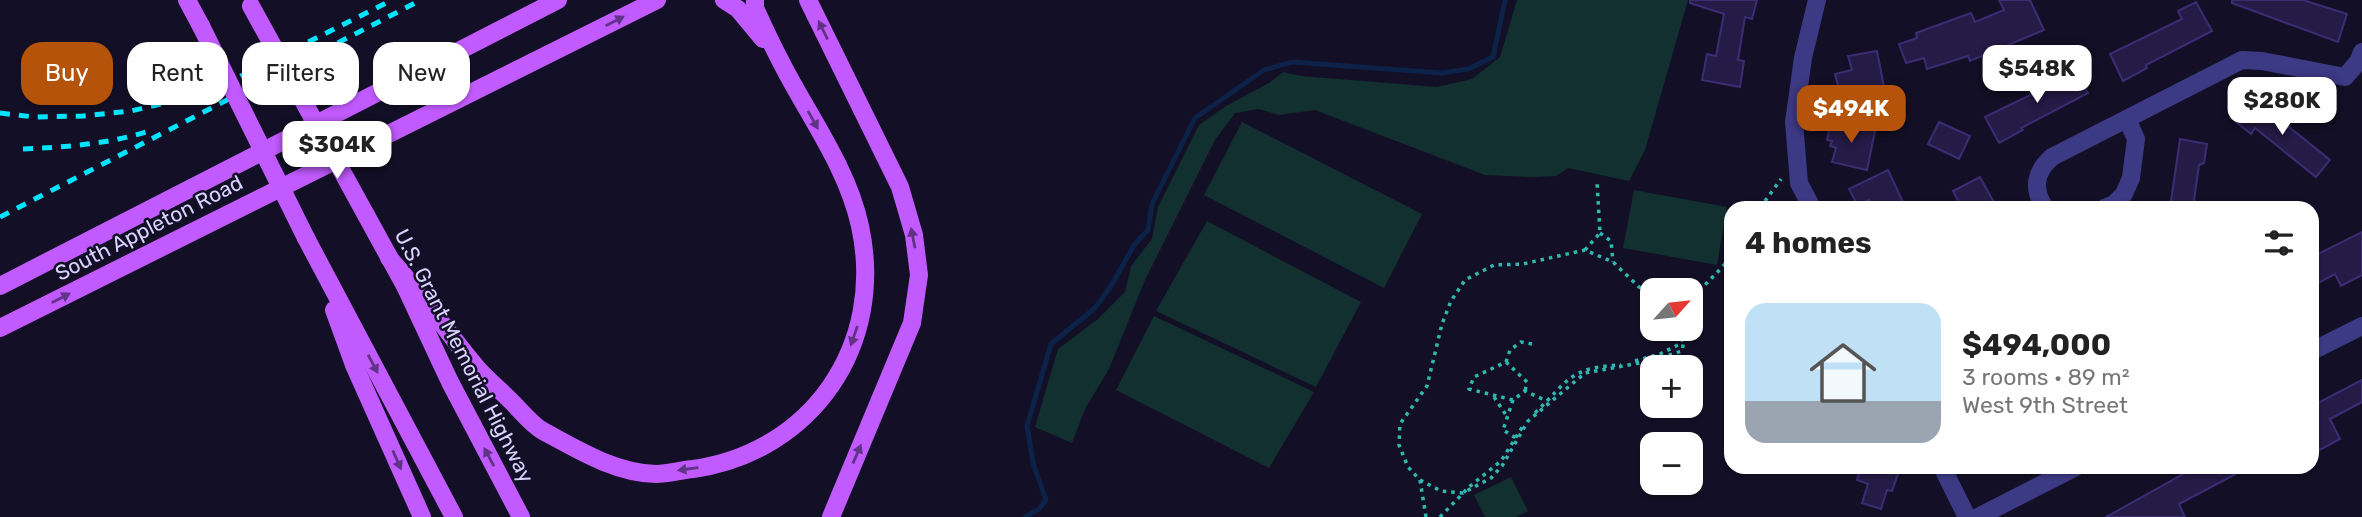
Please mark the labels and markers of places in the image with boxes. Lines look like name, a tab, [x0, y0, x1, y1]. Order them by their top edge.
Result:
pin: $548K	[1988, 46, 2086, 105]
pin: $280K	[2233, 78, 2331, 137]
pin: $494K	[1802, 86, 1900, 145]
pin: $304K	[288, 122, 386, 181]

